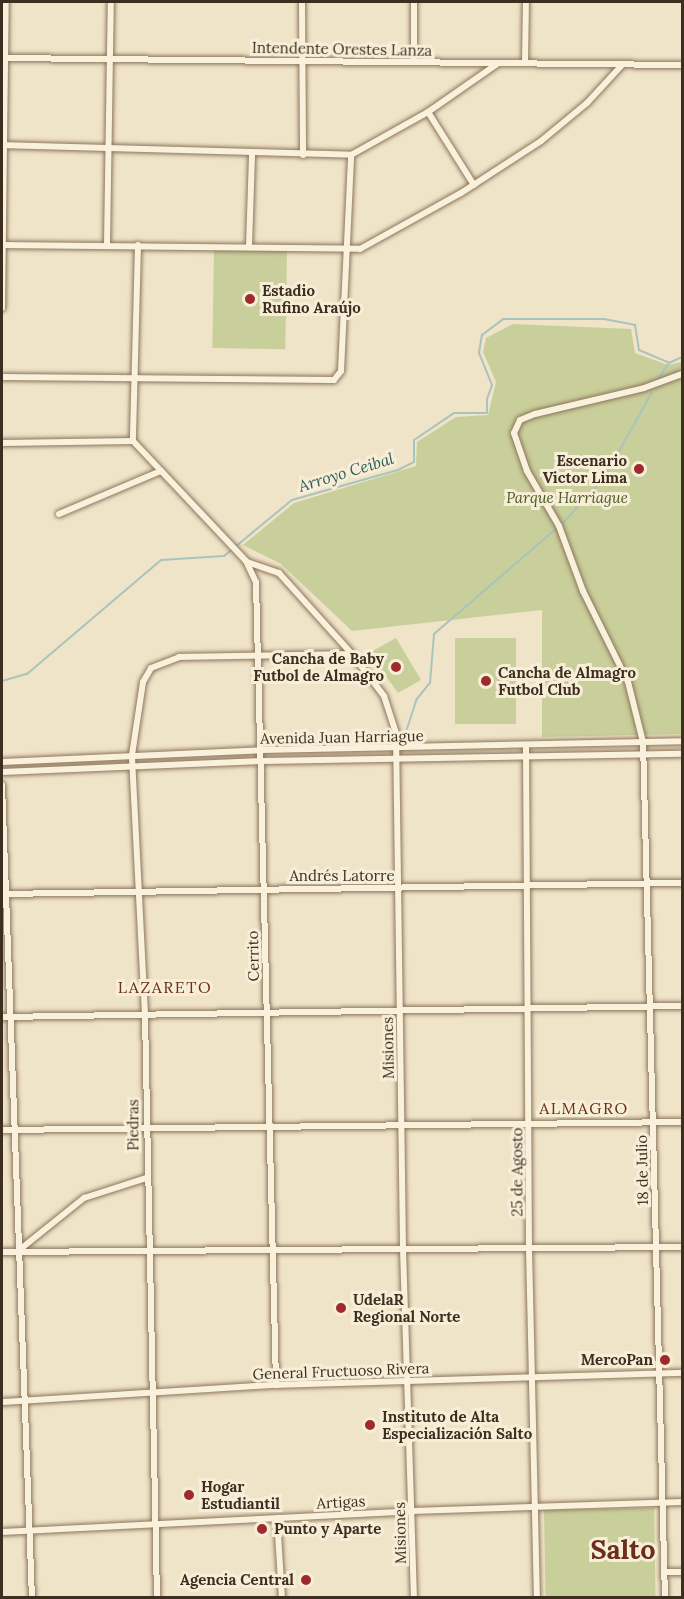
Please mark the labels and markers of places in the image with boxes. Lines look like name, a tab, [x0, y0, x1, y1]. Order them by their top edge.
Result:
place label: Estadio Rufino Araújo	[262, 281, 361, 316]
marker: Estadio Rufino Araújo	[243, 292, 257, 306]
place label: Escenario Victor Lima	[543, 451, 627, 486]
marker: Escenario Victor Lima	[632, 462, 646, 476]
place label: Cancha de Baby Futbol de Almagro	[253, 649, 384, 684]
marker: Cancha de Baby Futbol de Almagro	[389, 660, 403, 674]
place label: Cancha de Almagro Futbol Club	[498, 663, 636, 698]
marker: Cancha de Almagro Futbol Club	[479, 674, 493, 688]
place label: UdelaR Regional Norte	[353, 1290, 460, 1325]
marker: UdelaR Regional Norte	[334, 1301, 348, 1315]
place label: MercoPan	[581, 1351, 653, 1369]
marker: MercoPan	[658, 1353, 672, 1367]
place label: Instituto de Alta Especialización Salto	[382, 1407, 532, 1442]
marker: Instituto de Alta Especialización Salto	[363, 1418, 377, 1432]
place label: Hogar Estudiantil	[201, 1477, 280, 1512]
marker: Hogar Estudiantil	[182, 1488, 196, 1502]
place label: Punto y Aparte	[274, 1520, 381, 1538]
marker: Punto y Aparte	[255, 1522, 269, 1536]
place label: Agencia Central	[180, 1571, 294, 1589]
marker: Agencia Central	[299, 1573, 313, 1587]

